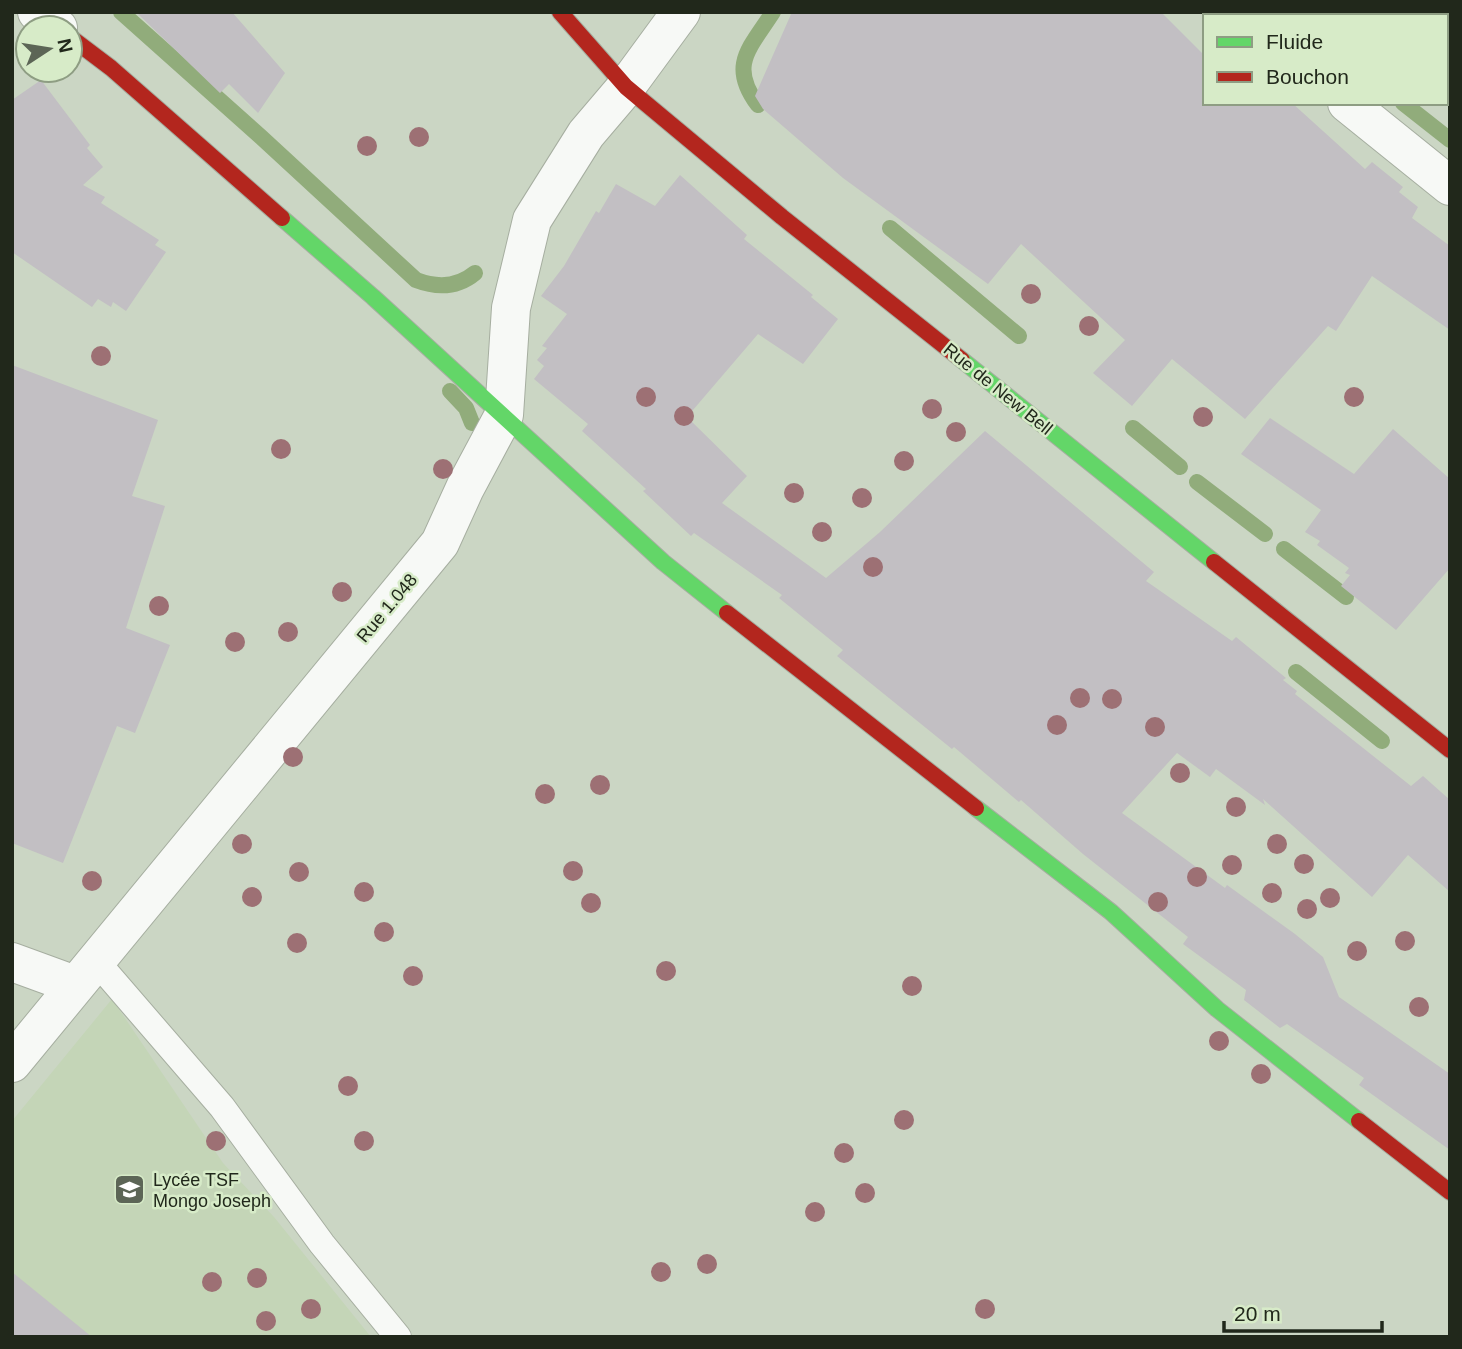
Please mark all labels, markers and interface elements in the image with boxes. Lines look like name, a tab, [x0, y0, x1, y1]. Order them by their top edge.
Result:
north arrow	[14, 14, 84, 84]
legend	[1203, 14, 1448, 105]
text: Fluide	[1266, 30, 1323, 53]
text: N	[53, 37, 77, 54]
text: Bouchon	[1266, 65, 1349, 88]
street label: Rue de New Bell	[940, 339, 1056, 439]
street label: Rue 1.048	[353, 570, 421, 646]
place label: Lycée TSF Mongo Joseph	[153, 1170, 271, 1211]
school or university icon: Lycée TSF Mongo Joseph	[113, 1173, 147, 1207]
scale bar	[1224, 1290, 1382, 1334]
text: 20 m	[1234, 1302, 1281, 1325]

